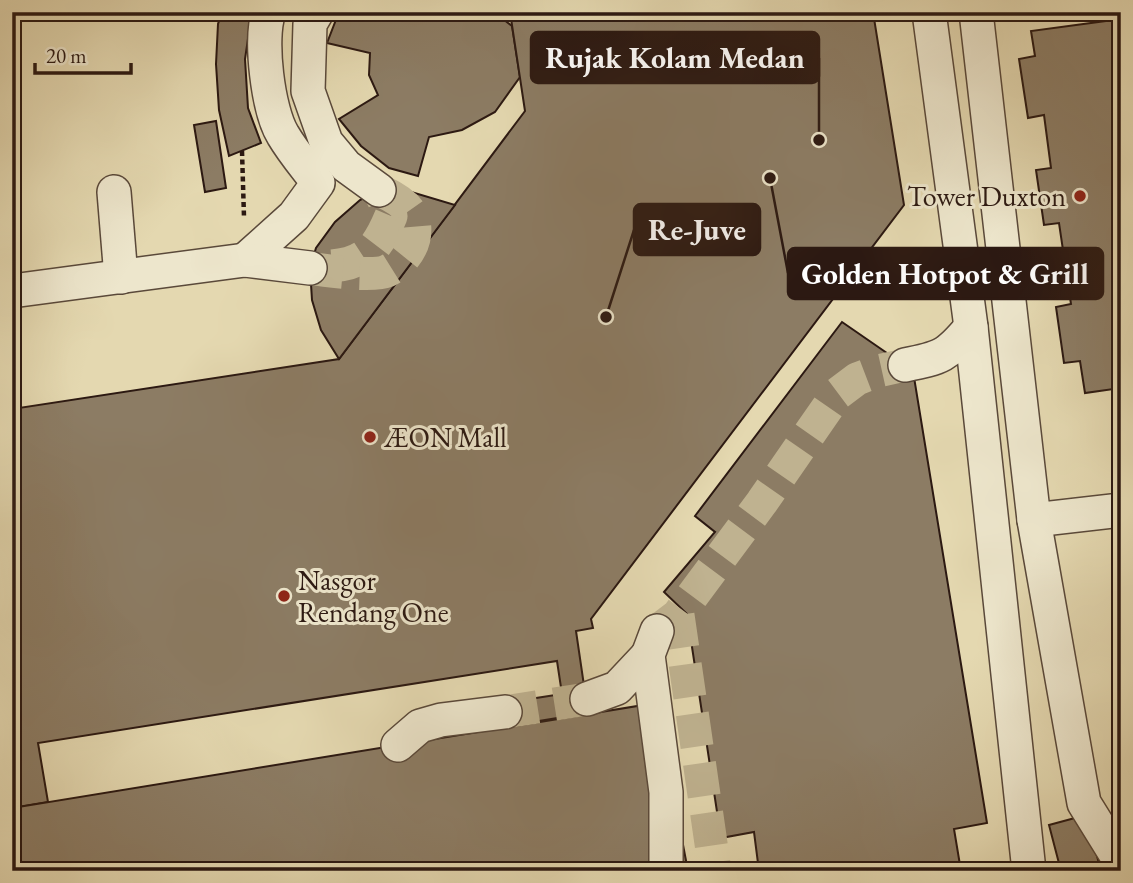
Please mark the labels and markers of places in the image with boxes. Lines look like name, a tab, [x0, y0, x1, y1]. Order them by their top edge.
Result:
callout: Rujak Kolam Medan	[531, 32, 819, 83]
place label: Tower Duxton	[907, 178, 1066, 214]
marker: Tower Duxton	[1072, 188, 1088, 204]
callout: Re-Juve	[634, 204, 760, 255]
callout: Golden Hotpot & Grill	[788, 248, 1103, 299]
place label: ÆON Mall	[383, 419, 507, 455]
marker: ÆON Mall	[362, 429, 378, 445]
place label: Nasgor Rendang One	[298, 562, 449, 630]
marker: Nasgor Rendang One	[276, 588, 292, 604]

